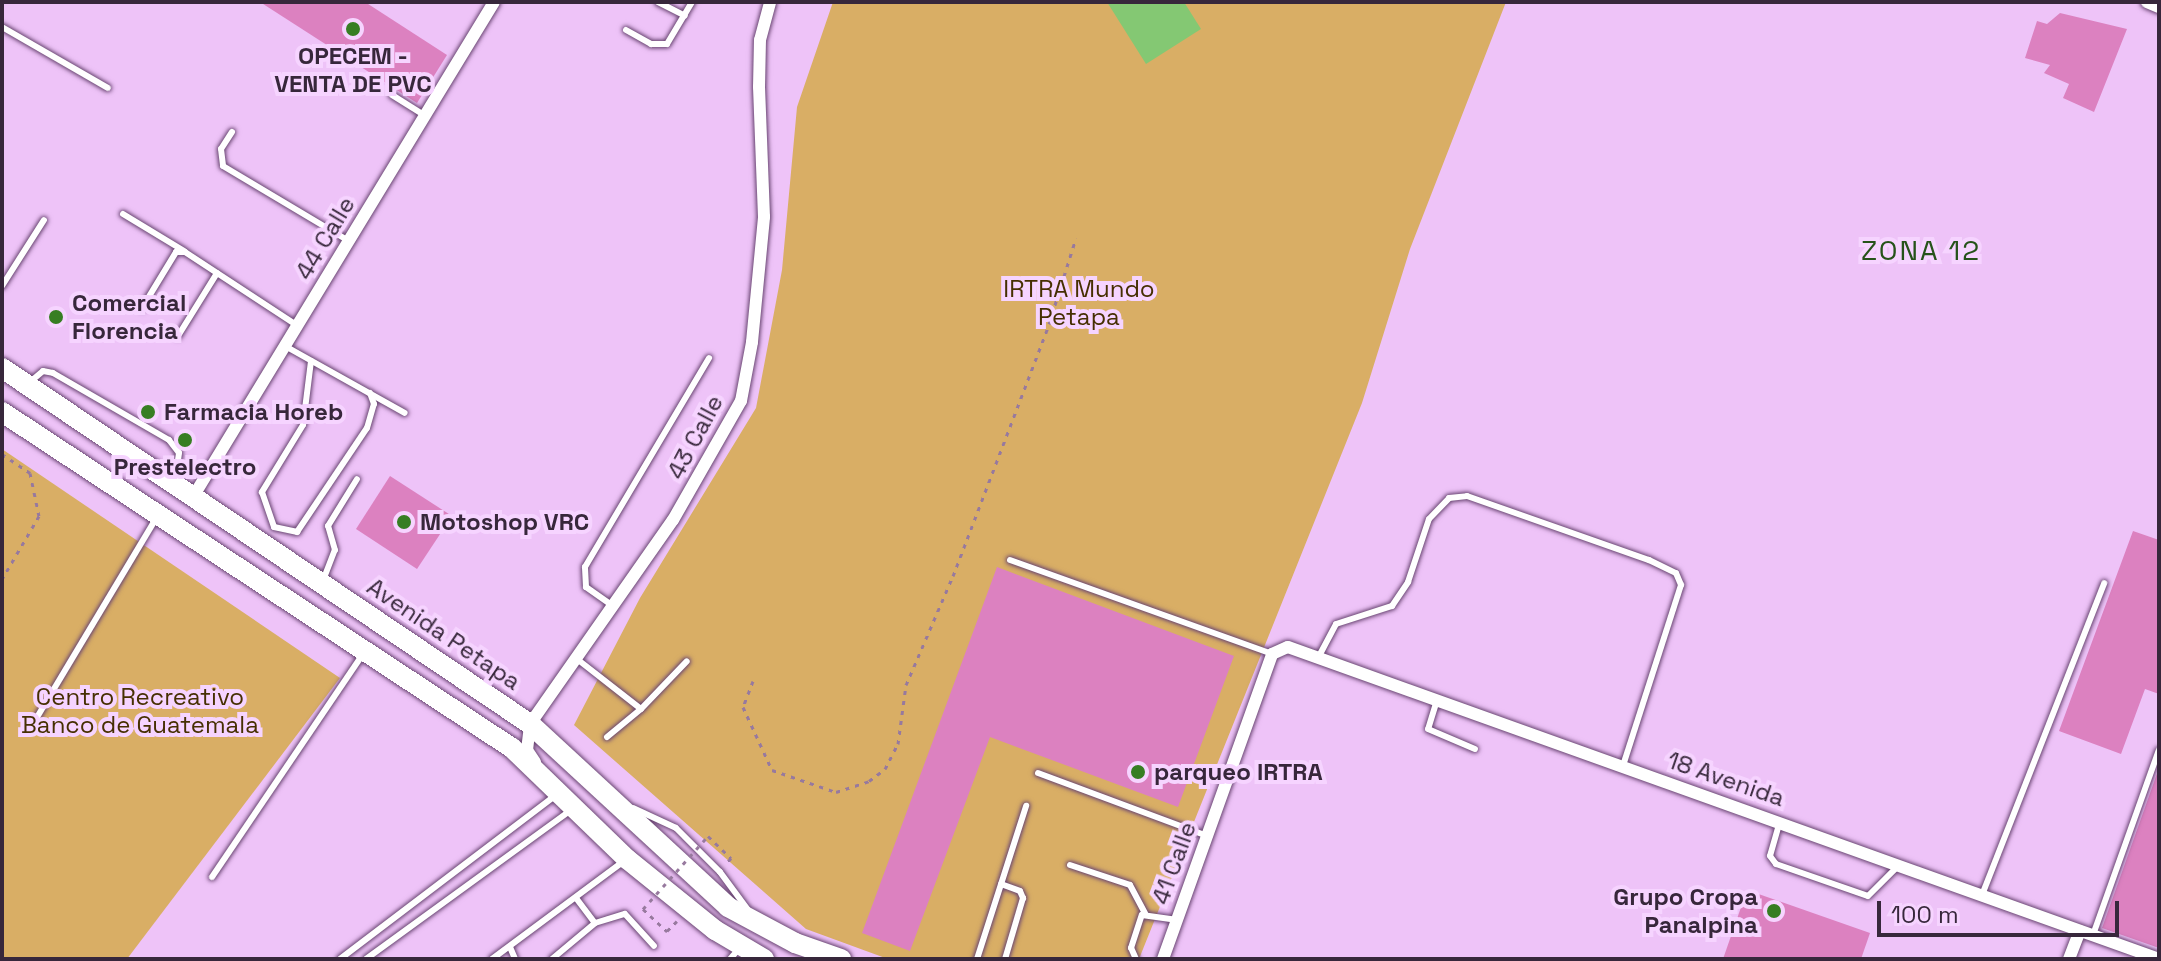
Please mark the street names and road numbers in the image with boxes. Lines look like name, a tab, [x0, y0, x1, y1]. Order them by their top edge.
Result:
street label: 44 Calle	[289, 191, 361, 285]
street label: 43 Calle	[661, 390, 729, 484]
street label: Avenida Petapa	[362, 572, 526, 696]
street label: 18 Avenida	[1663, 745, 1789, 813]
street label: 41 Calle	[1146, 818, 1202, 908]

